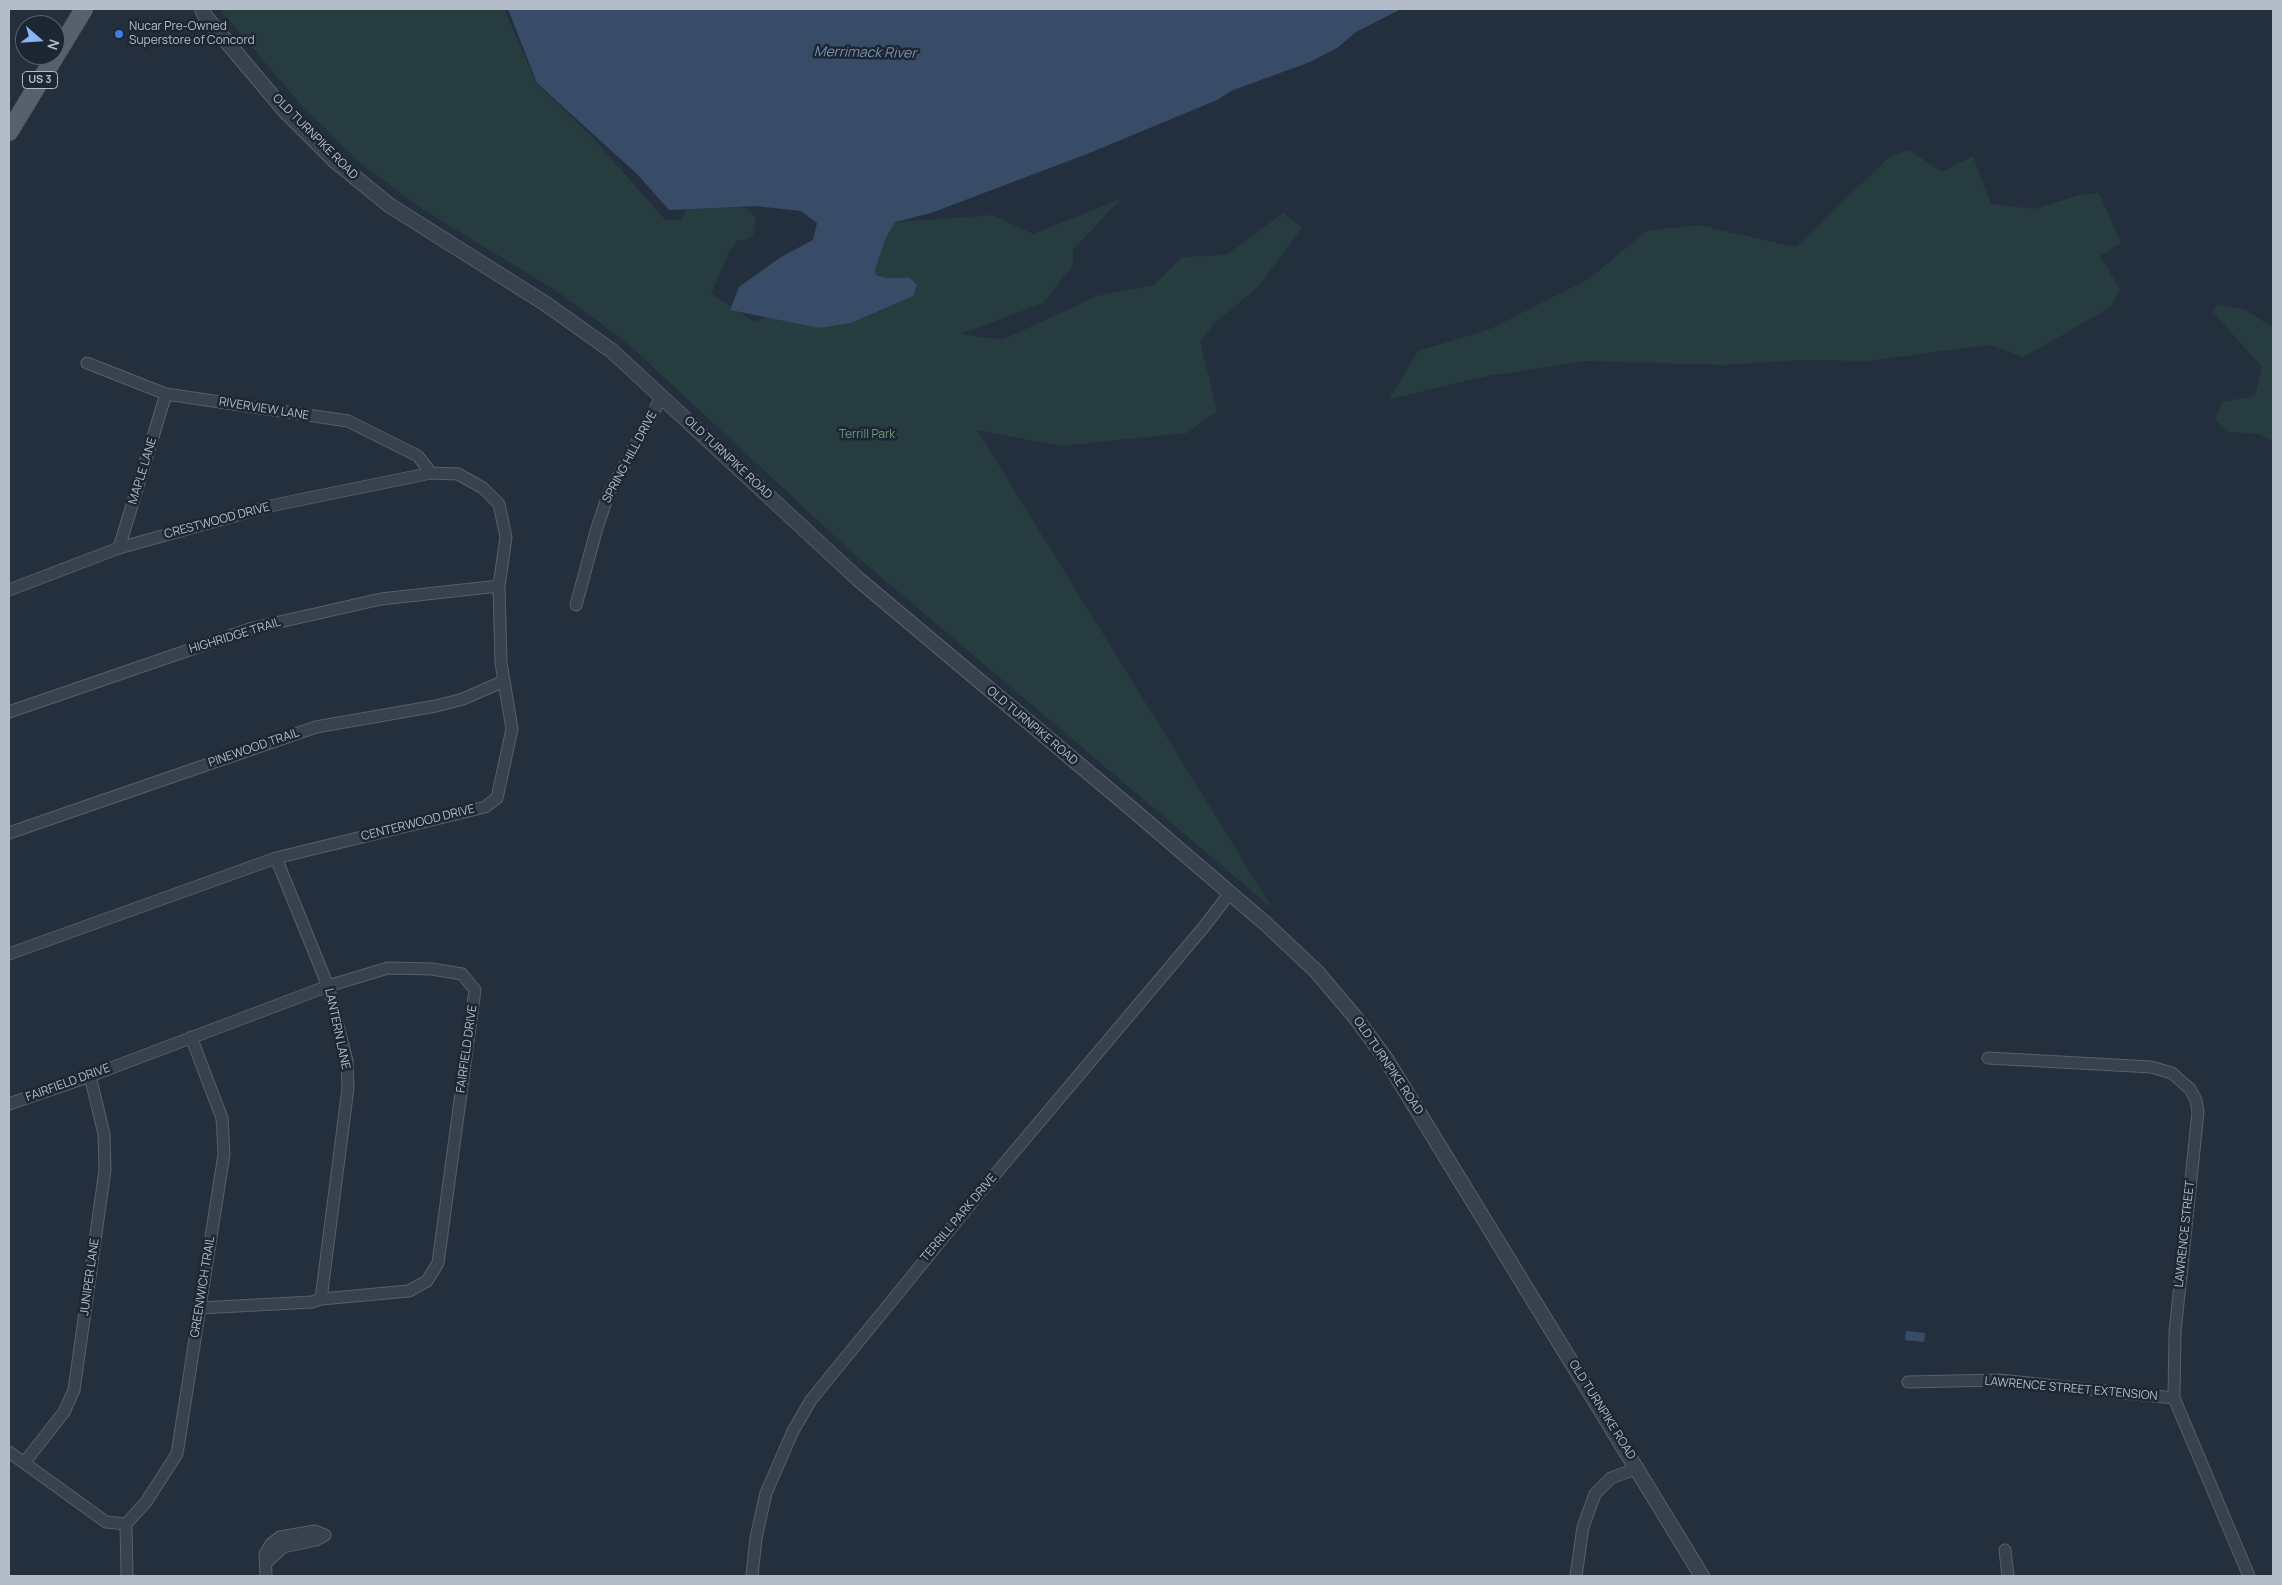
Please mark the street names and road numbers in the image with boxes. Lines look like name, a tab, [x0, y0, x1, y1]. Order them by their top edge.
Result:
road number: US 3	[22, 72, 58, 88]
street label: OLD TURNPIKE ROAD	[269, 91, 361, 183]
street label: RIVERVIEW LANE	[218, 395, 310, 423]
street label: SPRING HILL DRIVE	[600, 408, 660, 506]
street label: OLD TURNPIKE ROAD	[681, 414, 775, 502]
street label: MAPLE LANE	[126, 436, 160, 506]
street label: CRESTWOOD DRIVE	[163, 500, 271, 542]
street label: HIGHRIDGE TRAIL	[187, 615, 283, 657]
street label: OLD TURNPIKE ROAD	[983, 684, 1081, 768]
street label: PINEWOOD TRAIL	[207, 726, 301, 770]
street label: CENTERWOOD DRIVE	[360, 802, 476, 844]
street label: LANTERN LANE	[321, 987, 353, 1071]
street label: FAIRFIELD DRIVE	[454, 1004, 480, 1094]
street label: OLD TURNPIKE ROAD	[1350, 1014, 1426, 1118]
street label: FAIRFIELD DRIVE	[24, 1061, 112, 1105]
street label: TERRILL PARK DRIVE	[918, 1171, 1000, 1265]
street label: LAWRENCE STREET	[2172, 1180, 2198, 1288]
street label: GREENWICH TRAIL	[188, 1235, 218, 1339]
street label: JUNIPER LANE	[77, 1237, 103, 1317]
street label: OLD TURNPIKE ROAD	[1566, 1358, 1638, 1462]
street label: LAWRENCE STREET EXTENSION	[1984, 1374, 2158, 1404]

